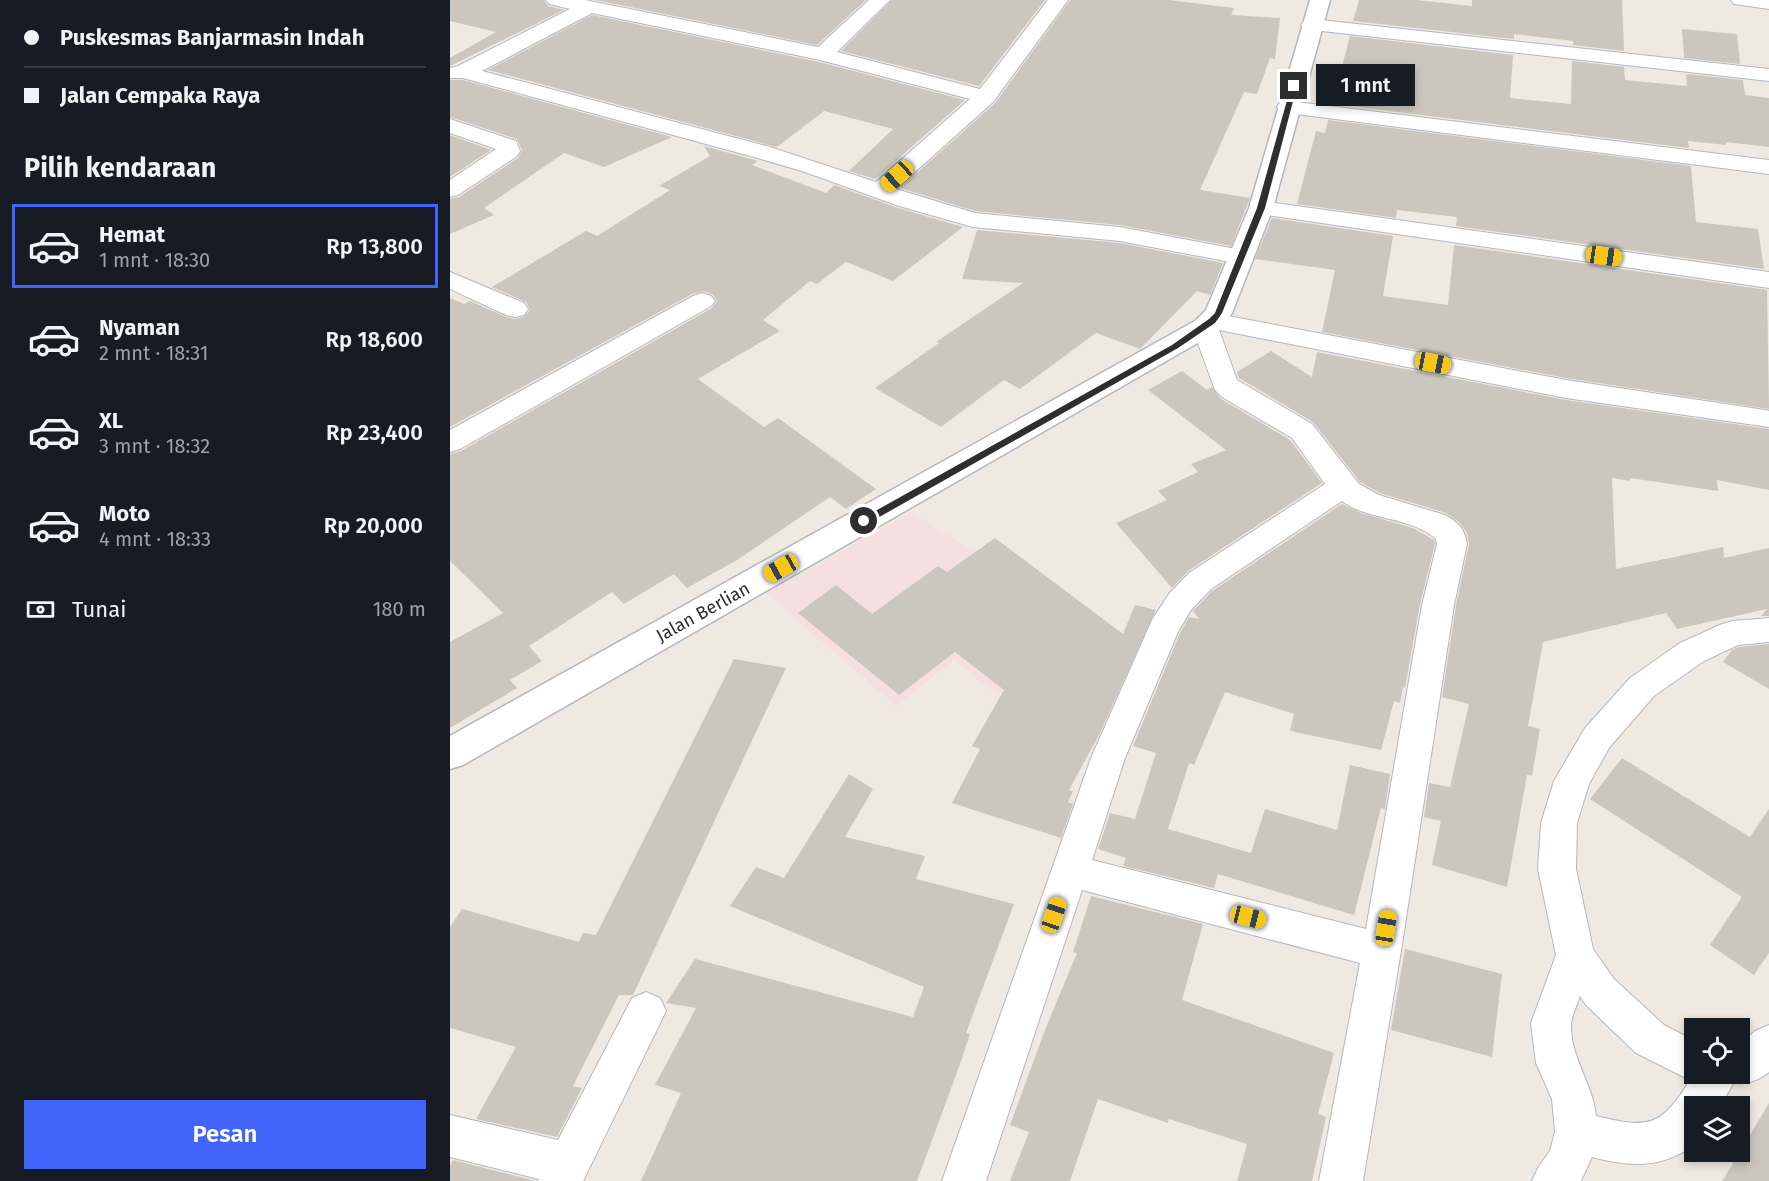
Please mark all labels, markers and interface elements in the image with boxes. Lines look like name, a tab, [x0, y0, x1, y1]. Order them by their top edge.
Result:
text: Puskesmas Banjarmasin Indah	[60, 24, 364, 51]
callout: 1 mnt	[1315, 65, 1414, 107]
route end	[1280, 72, 1307, 99]
text: 1 mnt	[1340, 73, 1391, 97]
text: Jalan Cempaka Raya	[60, 82, 260, 109]
text: Pilih kendaraan	[24, 152, 216, 184]
car	[878, 157, 916, 195]
icon: car	[27, 219, 81, 273]
text: Hemat	[99, 221, 165, 248]
text: Rp 13,800	[326, 233, 423, 260]
car	[1585, 245, 1623, 267]
text: 1 mnt · 18:30	[99, 248, 210, 272]
icon: car	[27, 312, 81, 366]
text: Nyaman	[99, 314, 180, 341]
text: Rp 18,600	[326, 326, 423, 353]
text: 2 mnt · 18:31	[99, 341, 208, 365]
car	[1414, 351, 1452, 375]
icon: car	[27, 405, 81, 459]
text: XL	[99, 407, 123, 434]
text: Rp 23,400	[326, 419, 423, 446]
text: 3 mnt · 18:32	[99, 434, 210, 458]
icon: car	[27, 498, 81, 552]
text: Moto	[99, 500, 150, 527]
route start	[850, 507, 877, 534]
text: Rp 20,000	[324, 512, 423, 539]
text: 4 mnt · 18:33	[99, 527, 211, 551]
car	[761, 551, 801, 585]
street label: Jalan Berlian	[652, 577, 754, 647]
icon: cash	[24, 593, 57, 626]
text: Tunai	[72, 596, 126, 623]
text: 180 m	[373, 597, 426, 621]
car	[1040, 895, 1068, 935]
car	[1228, 904, 1268, 930]
car	[1374, 909, 1398, 947]
map controls	[1684, 1018, 1750, 1162]
button: locate	[1684, 1018, 1750, 1084]
button: layers	[1684, 1096, 1750, 1162]
button: Pesan	[24, 1100, 426, 1169]

